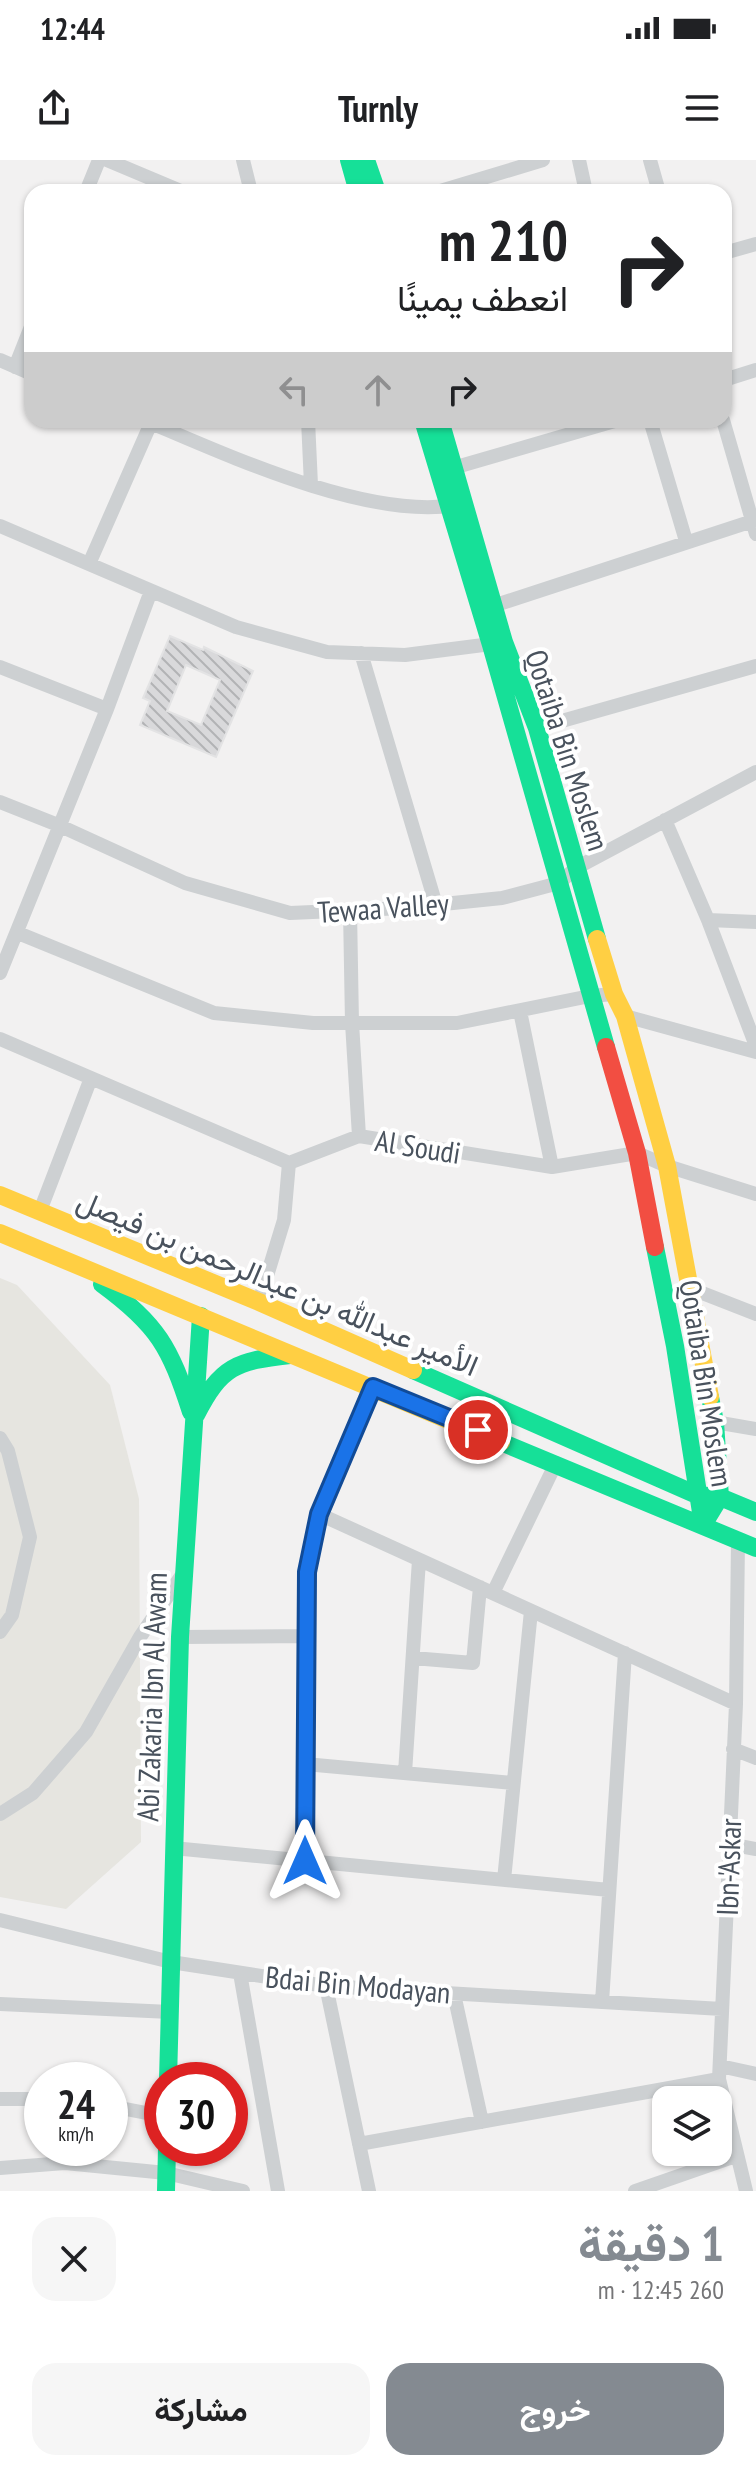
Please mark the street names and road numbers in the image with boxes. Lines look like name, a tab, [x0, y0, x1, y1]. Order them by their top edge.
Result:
street label: Qotaiba Bin Moslem	[517, 645, 619, 855]
street label: Tewaa Valley	[316, 883, 451, 931]
street label: Al Soudi	[373, 1120, 463, 1172]
street label: الأمير عبدالله بن عبدالرحمن بن فيصل	[71, 1180, 485, 1384]
street label: Qotaiba Bin Moslem	[671, 1277, 743, 1489]
street label: Abi Zakaria Ibn Al Awam	[127, 1572, 175, 1822]
street label: Ibn-'Askar	[707, 1817, 749, 1916]
street label: Bdai Bin Modayan	[264, 1956, 452, 2012]

